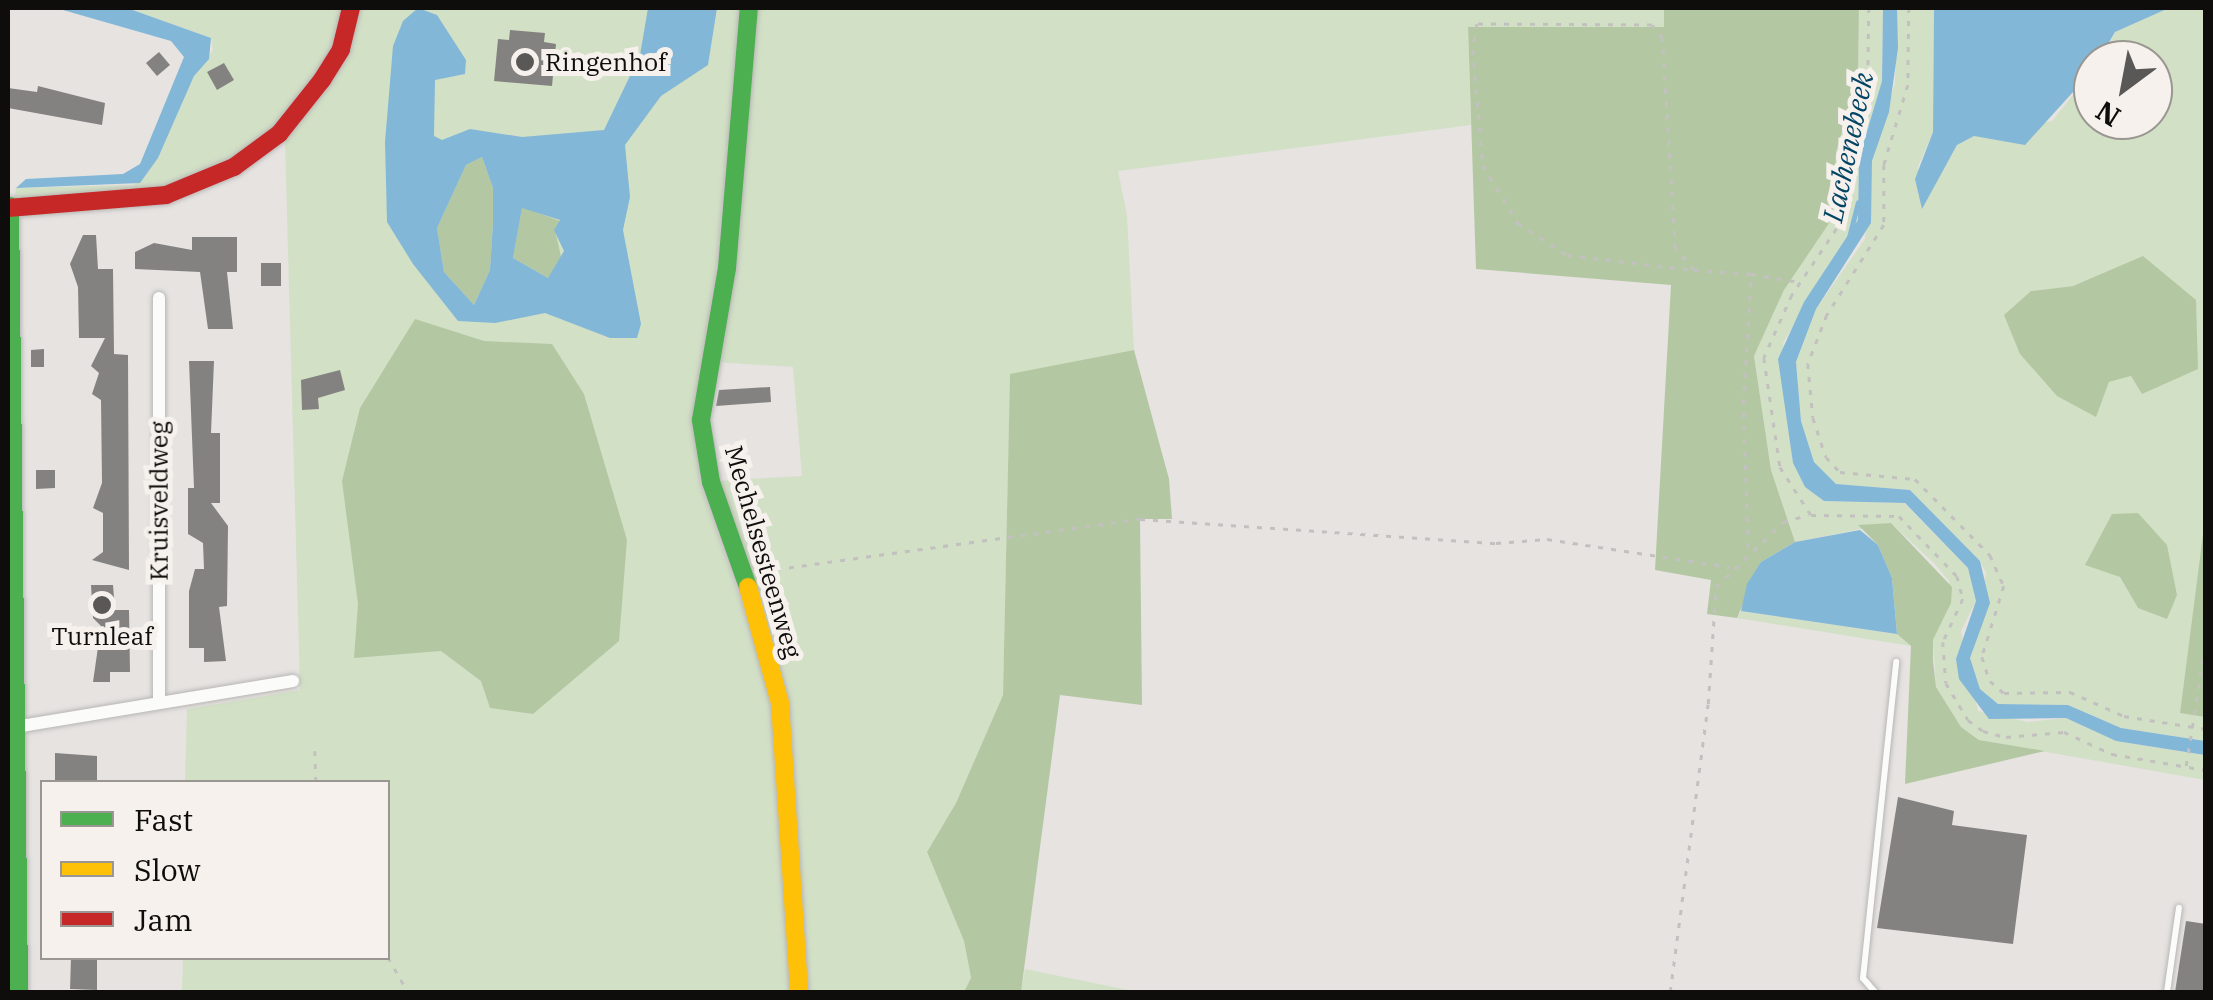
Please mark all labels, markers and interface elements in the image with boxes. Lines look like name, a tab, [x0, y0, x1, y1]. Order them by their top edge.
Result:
north arrow	[2073, 40, 2173, 140]
place label: Ringenhof	[545, 47, 667, 77]
marker: Ringenhof	[514, 51, 536, 73]
water label: Lachenebeek	[1816, 69, 1880, 225]
text: N	[2089, 93, 2127, 136]
street label: Kruisveldweg	[144, 421, 174, 581]
street label: Mechelsesteenweg	[718, 442, 808, 662]
marker: Turnleaf	[91, 594, 113, 616]
place label: Turnleaf	[51, 621, 153, 651]
legend	[40, 780, 390, 960]
text: Fast	[134, 800, 193, 839]
text: Slow	[134, 850, 201, 889]
text: Jam	[134, 900, 193, 939]

